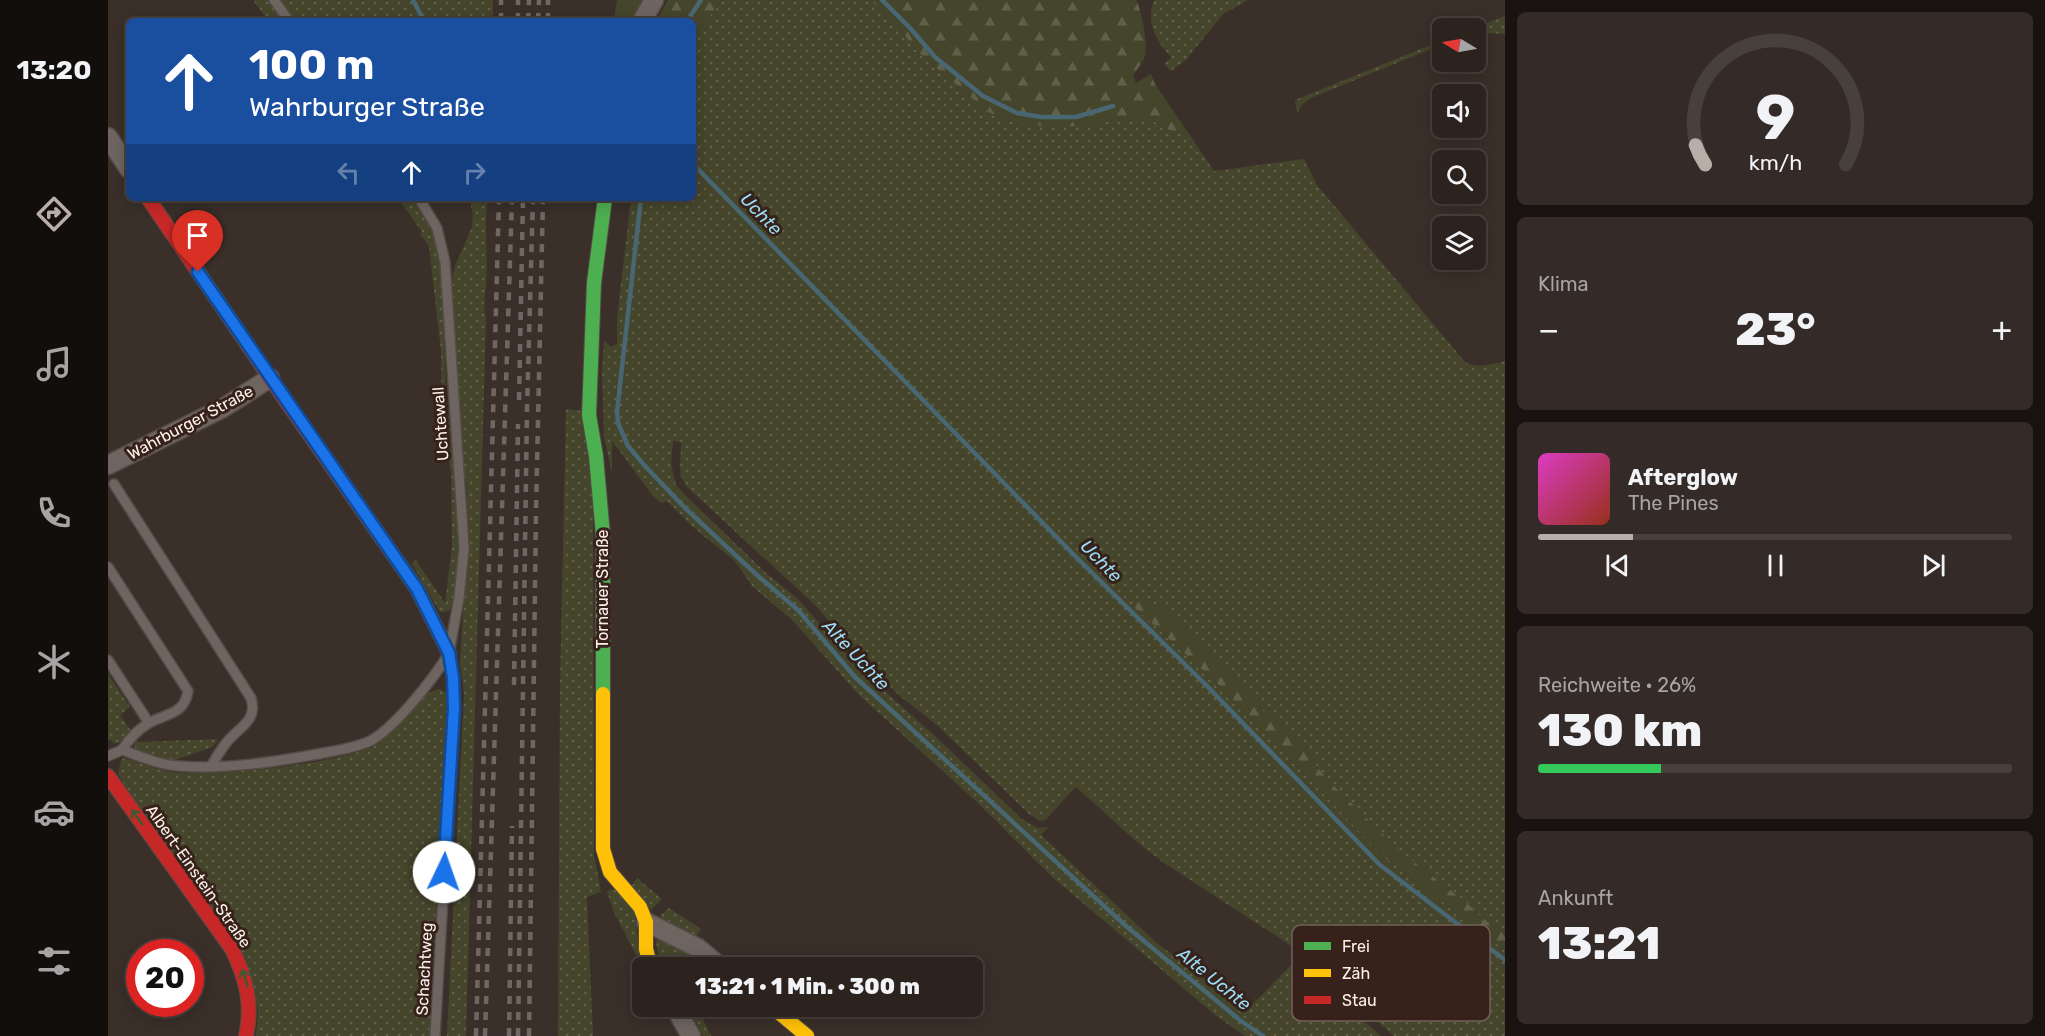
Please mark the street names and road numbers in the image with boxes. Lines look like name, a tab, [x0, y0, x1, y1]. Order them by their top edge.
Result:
street label: Wahrburger Straße	[124, 381, 256, 464]
street label: Uchtewall	[428, 386, 453, 461]
street label: Tornauer Straße	[593, 529, 612, 649]
street label: Albert-Einstein-Straße	[142, 801, 255, 951]
street label: Schachtweg	[413, 922, 436, 1016]

